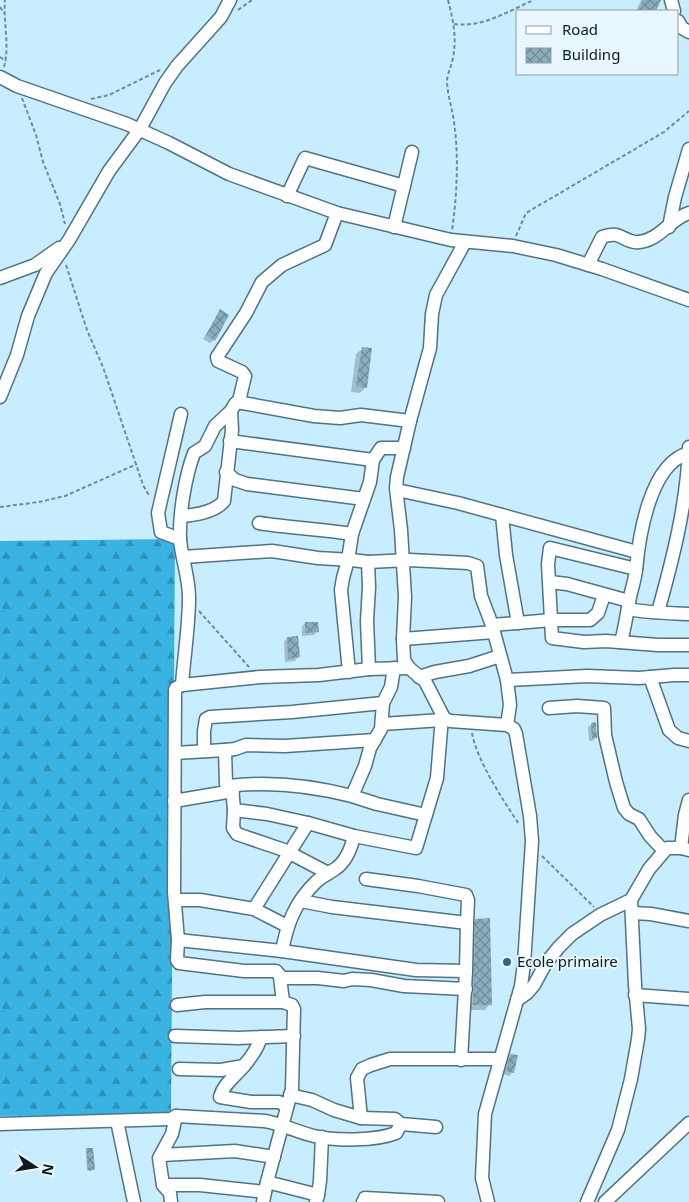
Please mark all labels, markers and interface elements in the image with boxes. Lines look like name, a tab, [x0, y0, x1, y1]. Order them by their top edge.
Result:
legend	[516, 10, 679, 75]
text: Road	[562, 19, 598, 39]
text: Building	[562, 44, 620, 64]
place label: Ecole primaire	[517, 951, 618, 971]
marker: Ecole primaire	[501, 956, 513, 968]
north arrow	[10, 1142, 60, 1192]
text: N	[38, 1162, 59, 1177]

